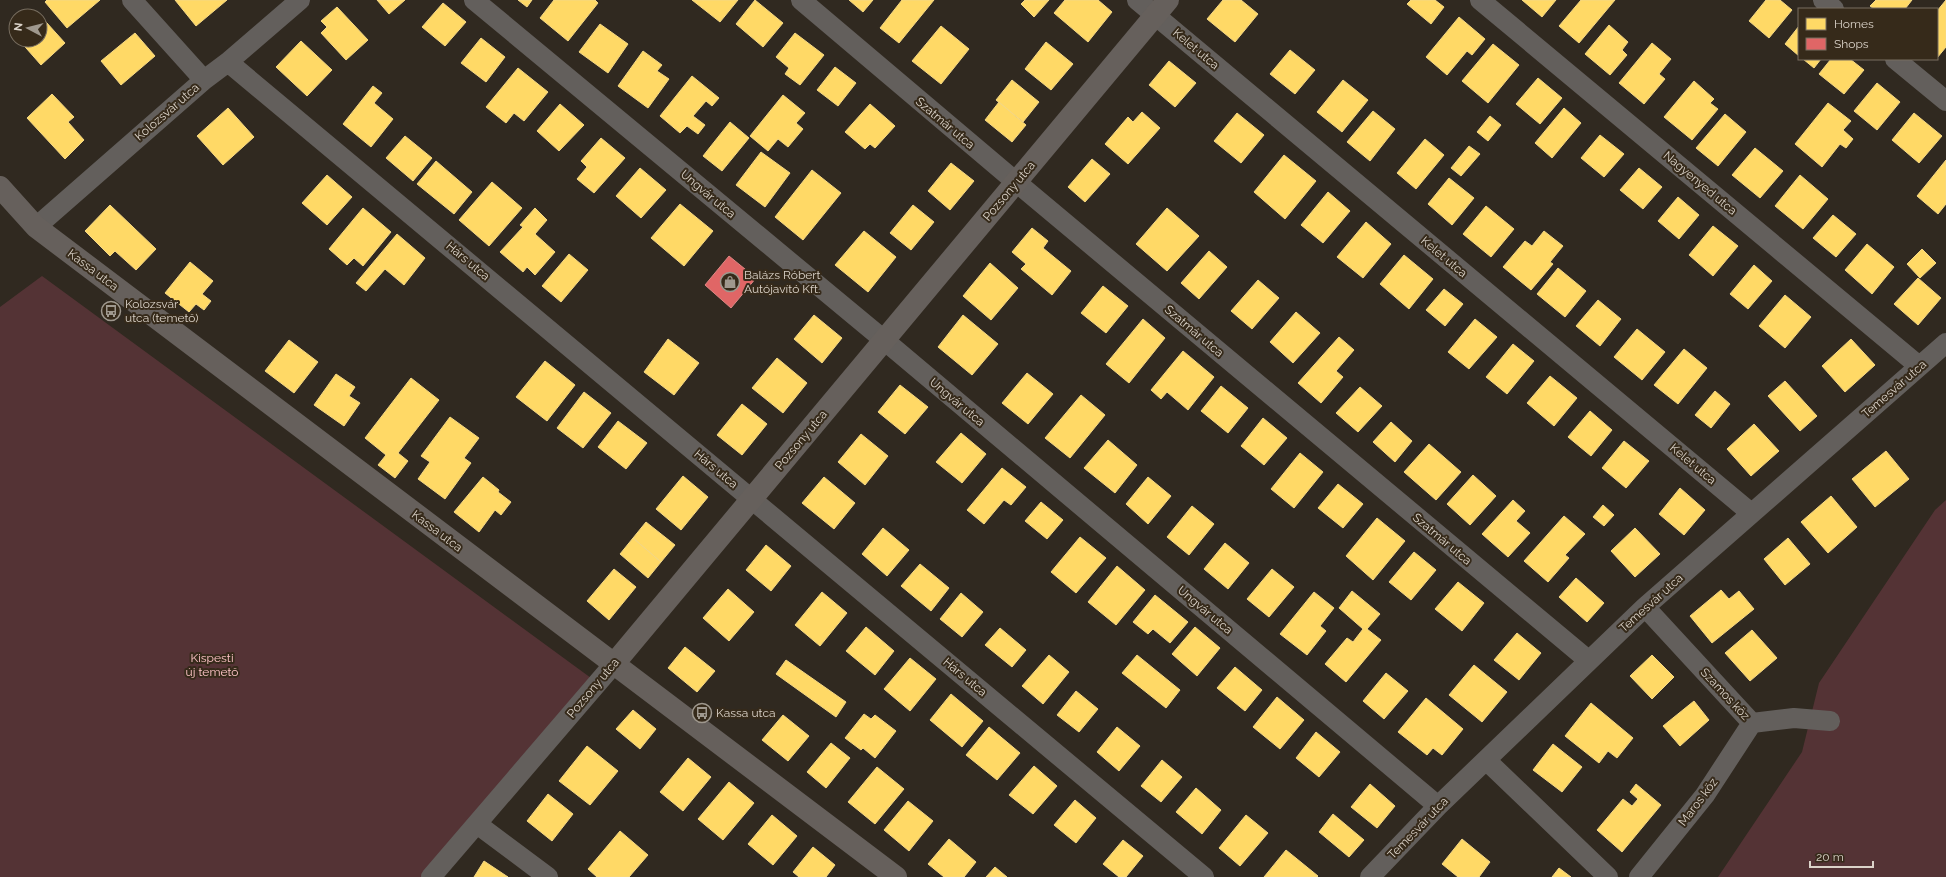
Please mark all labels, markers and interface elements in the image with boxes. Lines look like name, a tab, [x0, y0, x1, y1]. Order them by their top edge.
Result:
north arrow	[8, 8, 48, 48]
legend	[1798, 8, 1938, 60]
text: Homes	[1834, 17, 1874, 31]
text: N	[12, 22, 26, 32]
street label: Kelet utca	[1170, 26, 1222, 72]
text: Shops	[1834, 37, 1869, 51]
street label: Kolozsvár utca	[132, 80, 202, 144]
street label: Szatmár utca	[913, 94, 977, 152]
street label: Nagyenyed utca	[1661, 148, 1739, 218]
street label: Pozsony utca	[980, 158, 1038, 224]
street label: Ungvár utca	[678, 167, 738, 221]
street label: Kelet utca	[1418, 234, 1470, 280]
street label: Hárs utca	[443, 239, 493, 283]
street label: Kassa utca	[65, 246, 121, 294]
place label: Balázs Róbert Autójavító Kft.	[744, 268, 821, 296]
shop icon: Balázs Róbert Autójavító Kft.	[719, 271, 741, 293]
place label: Kolozsvár utca (temető)	[125, 297, 198, 325]
bus stop icon: Kolozsvár utca (temető)	[100, 300, 122, 322]
street label: Szatmár utca	[1162, 302, 1226, 360]
street label: Temesvár utca	[1859, 357, 1929, 421]
street label: Ungvár utca	[927, 375, 987, 429]
street label: Pozsony utca	[772, 407, 830, 473]
street label: Kelet utca	[1667, 441, 1719, 487]
street label: Hárs utca	[691, 447, 741, 491]
street label: Kassa utca	[409, 507, 465, 555]
street label: Szatmár utca	[1410, 510, 1474, 568]
street label: Temesvár utca	[1616, 571, 1686, 635]
street label: Ungvár utca	[1175, 583, 1235, 637]
park label: Kispesti új temető	[186, 651, 238, 679]
street label: Pozsony utca	[564, 655, 622, 721]
street label: Hárs utca	[940, 655, 990, 699]
street label: Szamos köz	[1697, 665, 1753, 723]
bus stop icon: Kassa utca	[691, 702, 713, 724]
place label: Kassa utca	[716, 706, 776, 720]
street label: Maros köz	[1676, 775, 1720, 829]
street label: Temesvár utca	[1385, 794, 1451, 862]
scale bar	[1810, 843, 1873, 869]
text: 20 m	[1816, 850, 1844, 864]

